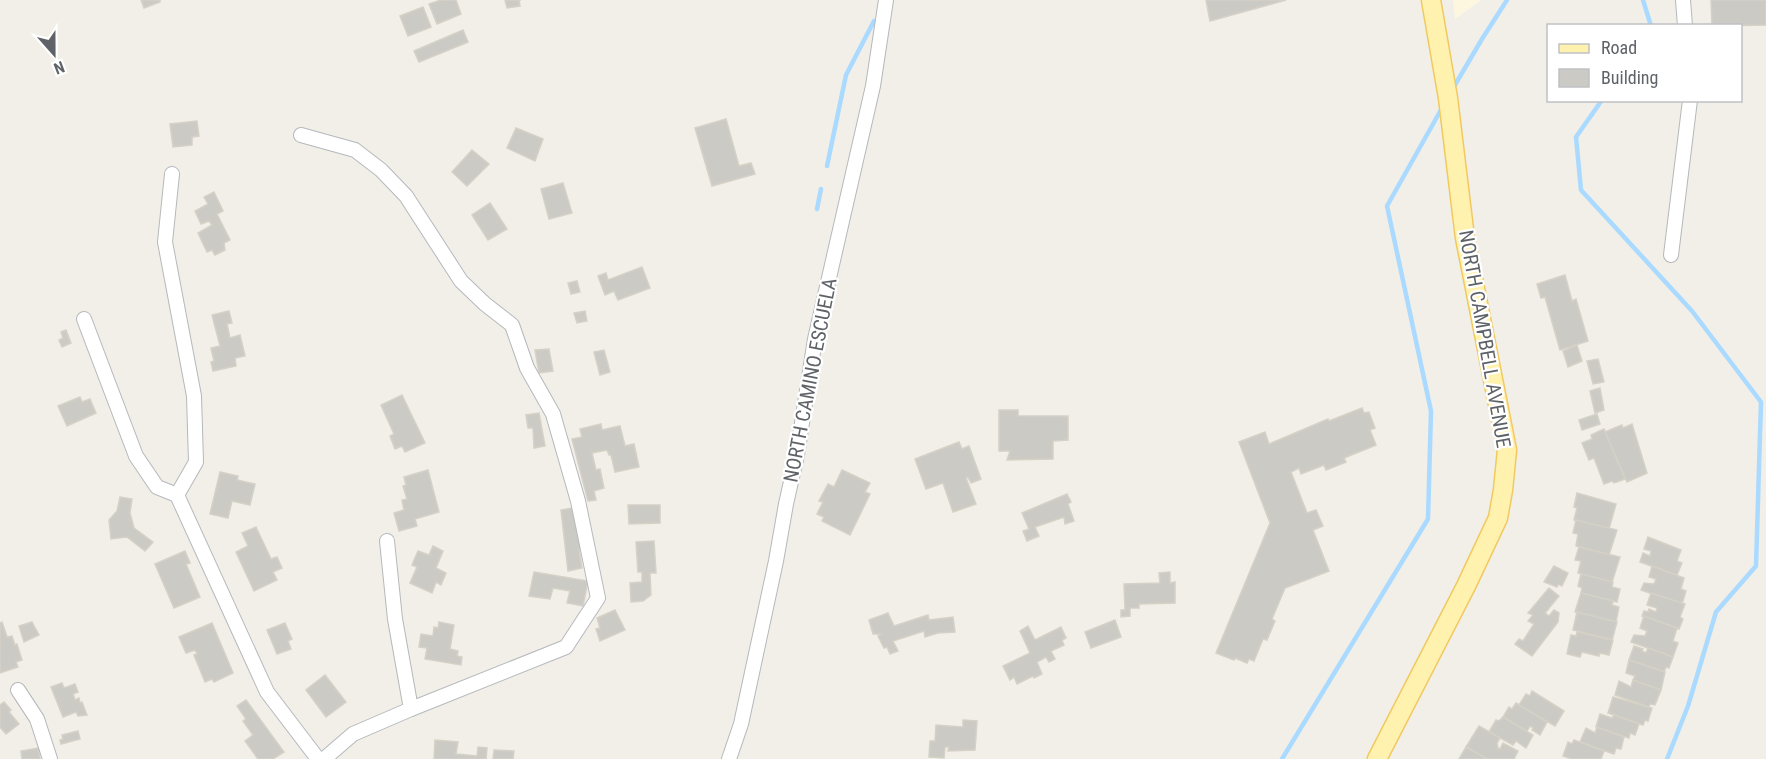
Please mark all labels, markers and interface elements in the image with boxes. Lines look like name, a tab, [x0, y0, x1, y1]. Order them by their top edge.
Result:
north arrow	[24, 24, 84, 84]
legend	[1547, 24, 1742, 102]
text: Road	[1601, 37, 1637, 58]
text: N	[51, 57, 67, 78]
text: Building	[1601, 67, 1658, 88]
street label: NORTH CAMPBELL AVENUE	[1454, 228, 1516, 450]
street label: NORTH CAMINO ESCUELA	[778, 275, 842, 484]

